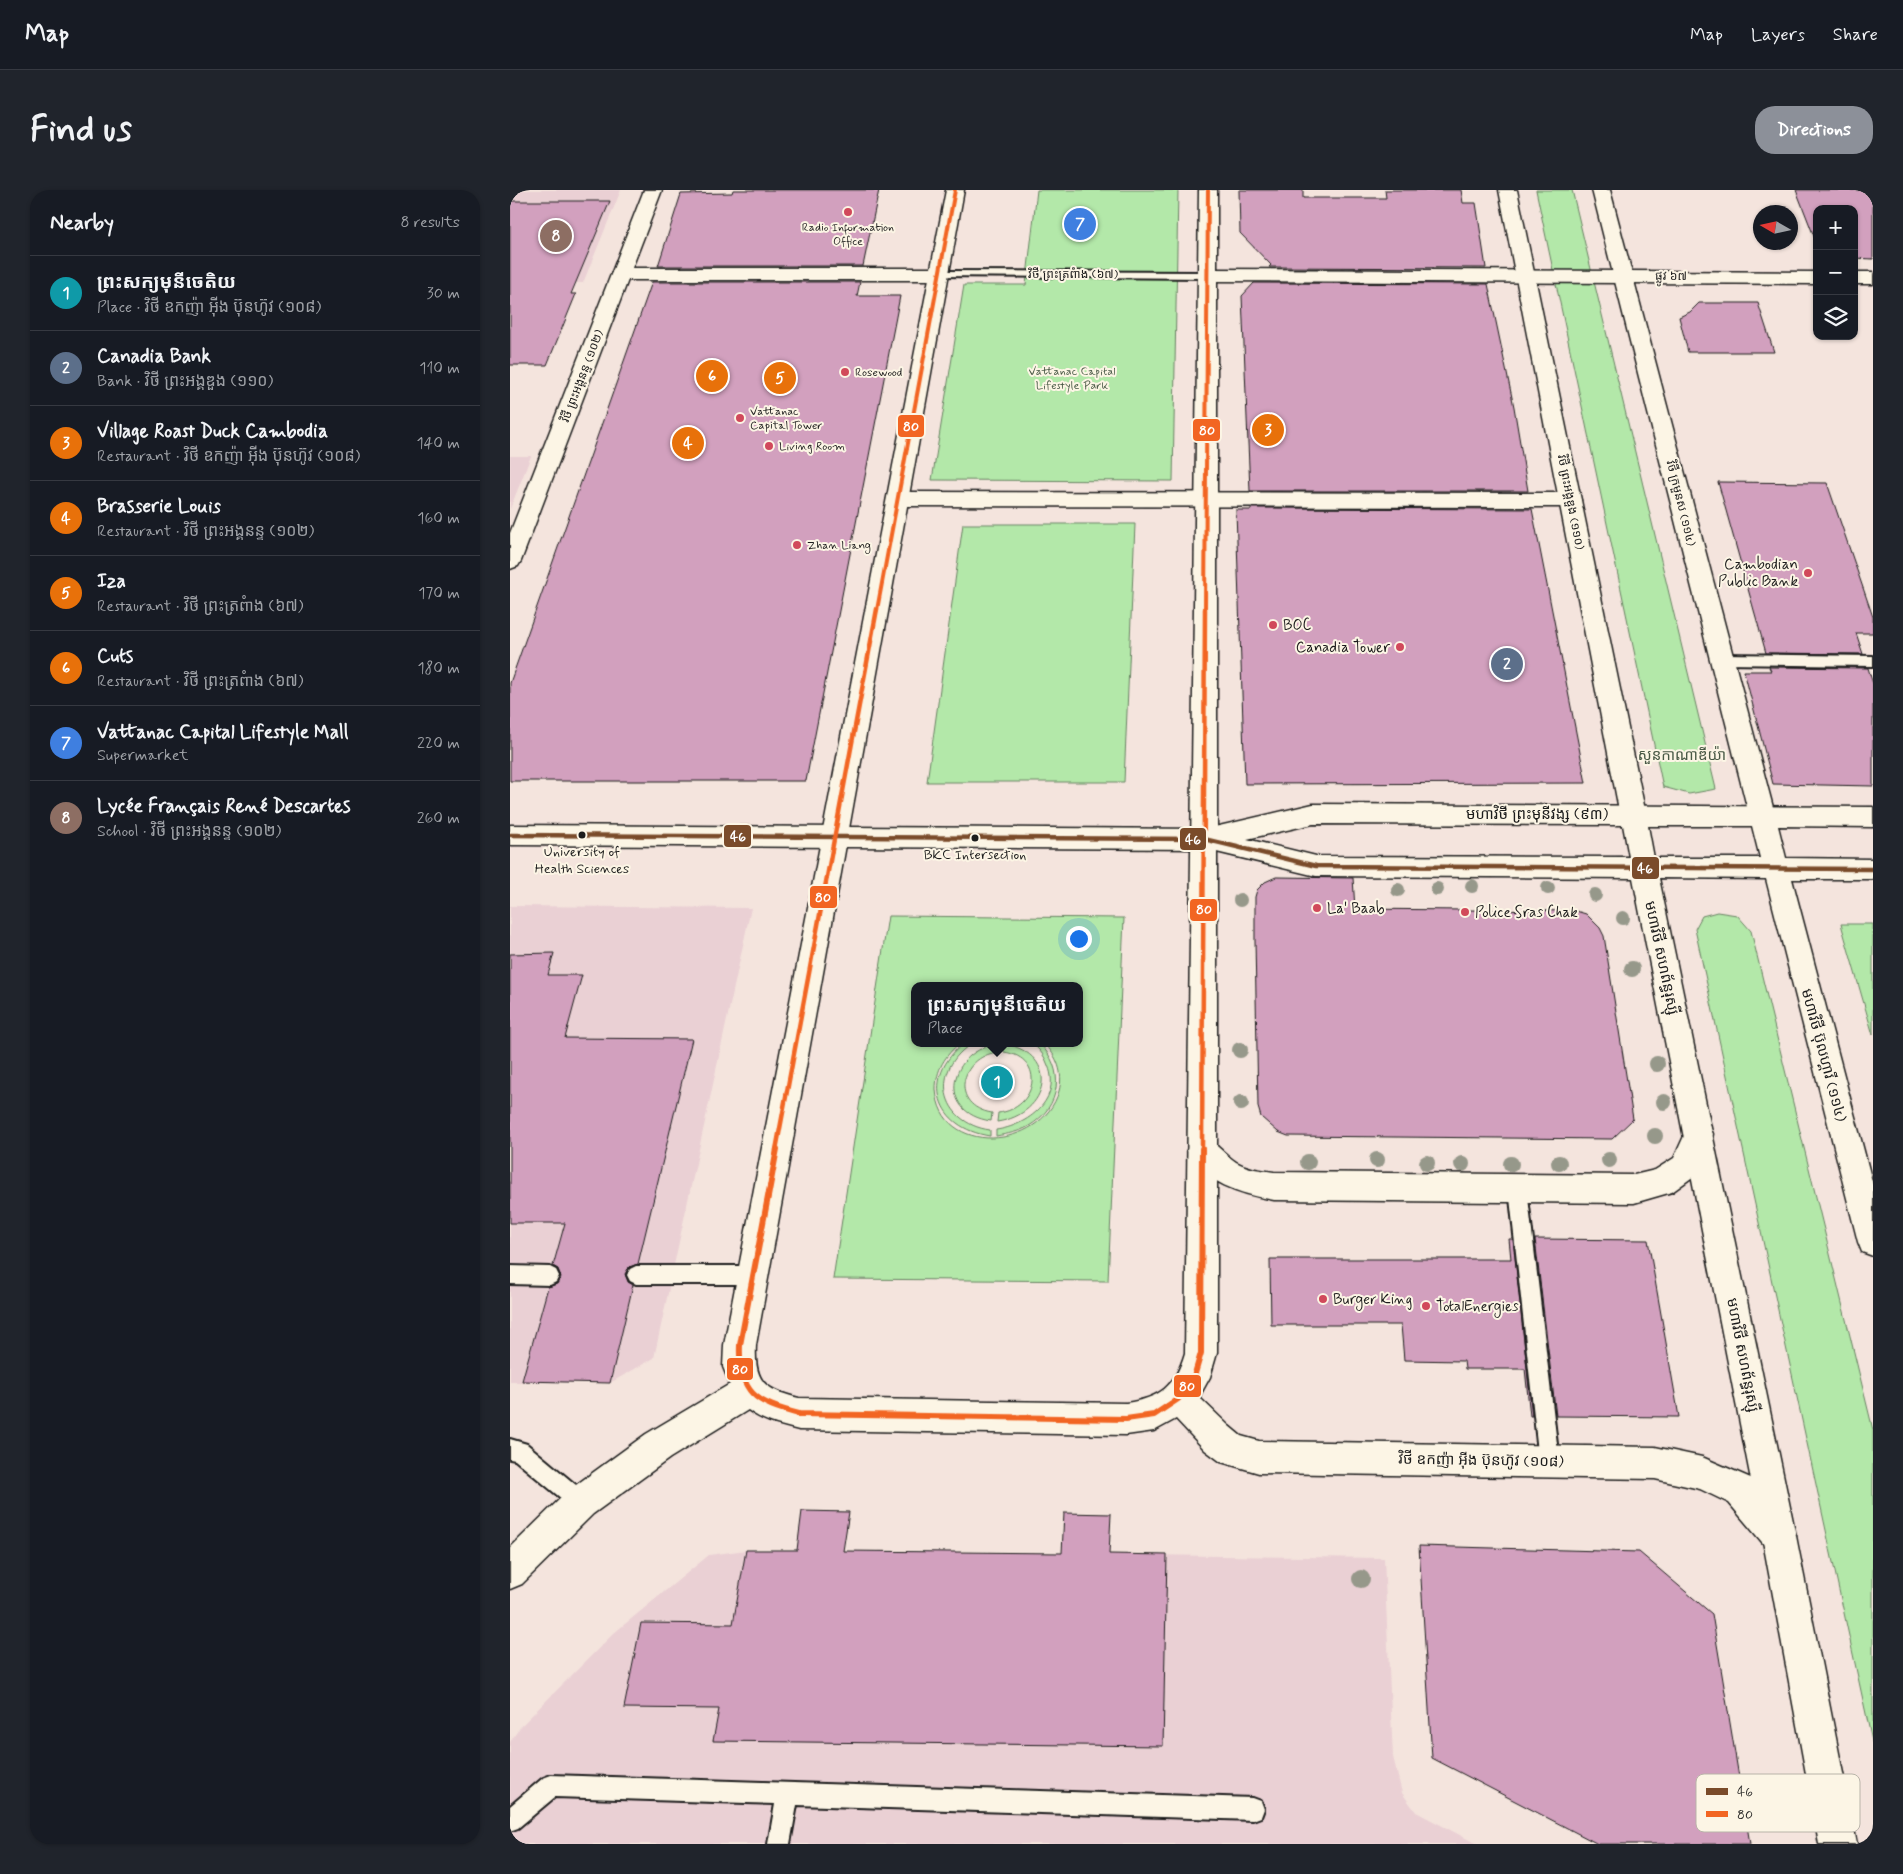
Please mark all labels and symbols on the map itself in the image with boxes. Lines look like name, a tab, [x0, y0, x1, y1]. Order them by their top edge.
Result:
pin: 7	[1064, 205, 1096, 243]
north arrow	[1753, 205, 1798, 250]
marker: Radio Information Office	[842, 206, 854, 218]
pin: 8	[540, 217, 572, 255]
place label: Radio Information Office	[802, 220, 894, 250]
street label: វិថី ព្រះត្រពំាង (៦៧)	[1028, 267, 1119, 283]
street label: ផ្លូវ ៦៧	[1655, 269, 1687, 287]
street label: វិថី ព្រះអង្គនន្ទ (១០២)	[557, 327, 608, 425]
pin: 6	[696, 357, 728, 395]
pin: 5	[764, 359, 796, 397]
park label: Vattanac Capital Lifestyle Park	[1029, 364, 1115, 394]
place label: Rosewood	[855, 365, 902, 381]
marker: Rosewood	[839, 366, 851, 378]
place label: Vattanac Capital Tower	[750, 404, 822, 434]
pin: 3	[1252, 411, 1284, 449]
marker: Vattanac Capital Tower	[734, 412, 746, 424]
line badge: 80	[897, 414, 925, 438]
text: 80	[903, 418, 919, 436]
line badge: 80	[1192, 418, 1221, 442]
text: 80	[1199, 422, 1215, 440]
pin: 4	[672, 424, 704, 462]
place label: Living Room	[779, 439, 845, 455]
marker: Living Room	[763, 440, 775, 452]
street label: វិថី ព្រះអង្គឌួង (១១០)	[1553, 453, 1588, 552]
street label: វិថី ក្រមួនស (១១៤)	[1662, 458, 1699, 548]
place label: Zhan Liang	[807, 538, 871, 554]
marker: Zhan Liang	[791, 539, 803, 551]
place label: Cambodian Public Bank	[1718, 555, 1798, 592]
marker: Cambodian Public Bank	[1802, 567, 1814, 579]
place label: BOC	[1283, 616, 1312, 636]
marker: BOC	[1267, 619, 1279, 631]
place label: Canadia Tower	[1296, 638, 1390, 658]
marker: Canadia Tower	[1394, 641, 1406, 653]
pin: 2	[1491, 645, 1523, 683]
park label: សួនកាណាឌីយ៉ា	[1638, 746, 1726, 766]
street label: មហាវិថី ព្រះមុនីវង្ស (៩៣)	[1466, 804, 1609, 825]
line badge: 46	[723, 824, 752, 848]
line badge: 46	[1179, 827, 1207, 851]
text: 46	[730, 828, 746, 846]
marker: University of Health Sciences	[577, 830, 587, 840]
text: 46	[1185, 831, 1201, 849]
marker: BKC Intersection	[970, 833, 980, 843]
place label: University of Health Sciences	[535, 843, 629, 878]
place label: BKC Intersection	[924, 846, 1026, 864]
line badge: 46	[1631, 856, 1660, 880]
text: 46	[1637, 860, 1653, 878]
line badge: 80	[809, 885, 838, 909]
text: 80	[815, 889, 831, 907]
line badge: 80	[1189, 898, 1218, 922]
place label: La' Baab	[1327, 899, 1385, 919]
street label: មហាវិថី សហព័ន្ធរុស្ស៊ី	[1637, 899, 1683, 1017]
text: 80	[1196, 901, 1212, 919]
marker: La' Baab	[1311, 902, 1323, 914]
place label: Police Sras Chak	[1475, 903, 1578, 923]
marker: Police Sras Chak	[1459, 906, 1471, 918]
your location	[1066, 926, 1092, 952]
street label: មហាវិថី ប៊ុលហ្គារី (១១៤)	[1796, 987, 1851, 1124]
pin: 1	[981, 1063, 1013, 1101]
place label: Burger King	[1333, 1290, 1412, 1311]
marker: Burger King	[1317, 1293, 1329, 1305]
street label: មហាវិថី សហព័ន្ធរុស្ស៊ី	[1719, 1296, 1763, 1414]
place label: TotalEnergies	[1436, 1297, 1519, 1318]
marker: TotalEnergies	[1420, 1300, 1432, 1312]
line badge: 80	[726, 1357, 754, 1381]
text: 80	[732, 1361, 748, 1379]
line badge: 80	[1173, 1374, 1202, 1398]
text: 80	[1179, 1378, 1195, 1396]
street label: វិថី ឧកញ៉ា អ៊ីង ប៊ុនហ៊ូវ (១០៨)	[1398, 1449, 1565, 1472]
legend	[1696, 1774, 1860, 1832]
text: 46	[1737, 1783, 1753, 1801]
text: 80	[1737, 1806, 1753, 1824]

